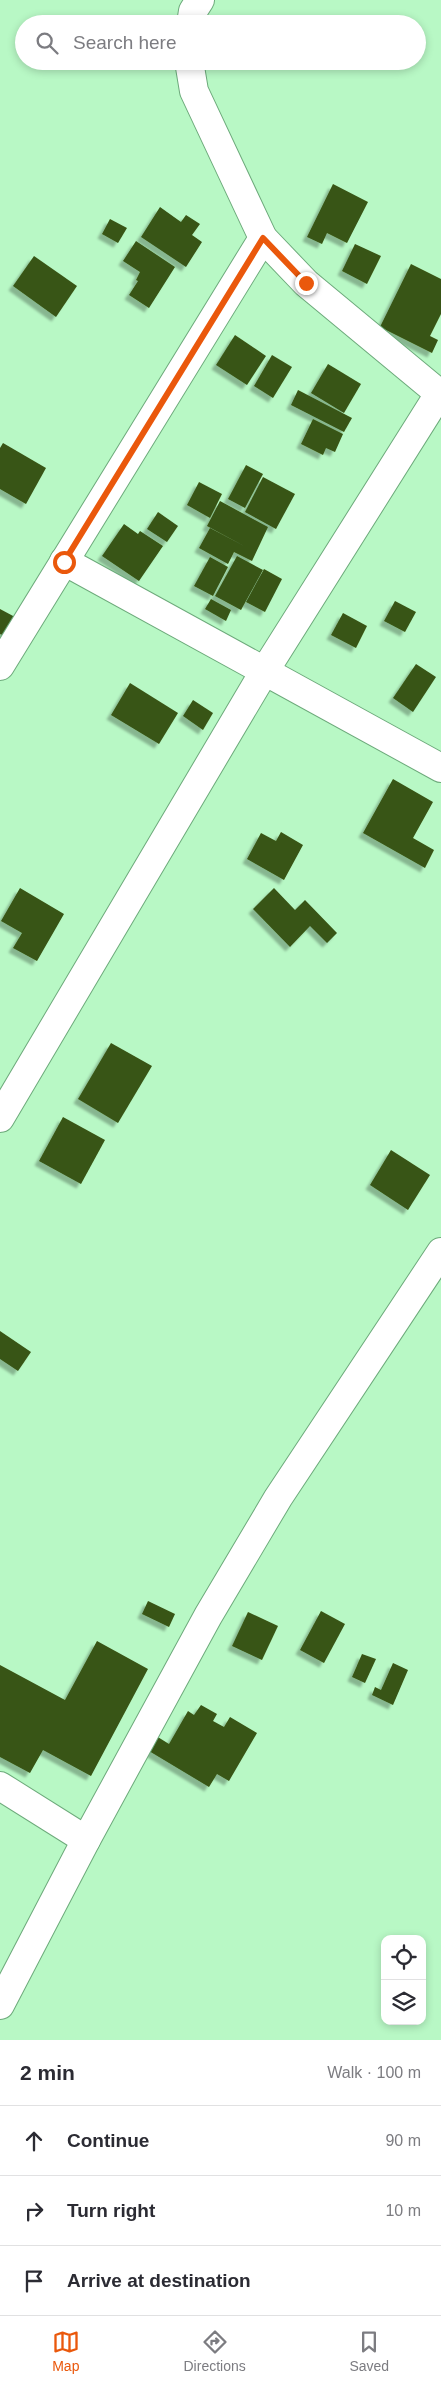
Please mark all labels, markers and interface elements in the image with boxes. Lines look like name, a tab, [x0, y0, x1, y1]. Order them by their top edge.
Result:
search box	[15, 15, 426, 70]
icon: search	[33, 29, 61, 57]
text: Search here	[73, 32, 177, 53]
route end	[295, 272, 318, 295]
route start	[53, 551, 76, 574]
map controls	[381, 1935, 426, 2025]
button: locate	[381, 1935, 426, 1980]
button: layers	[381, 1980, 426, 2025]
text: 2 min	[20, 2061, 75, 2084]
text: Walk · 100 m	[327, 2064, 421, 2081]
icon: ahead	[20, 2127, 48, 2155]
text: Continue	[67, 2130, 149, 2151]
text: 90 m	[385, 2132, 421, 2149]
icon: right	[20, 2197, 48, 2225]
text: Turn right	[67, 2200, 155, 2221]
text: 10 m	[385, 2202, 421, 2219]
icon: arrive	[20, 2267, 48, 2295]
text: Arrive at destination	[67, 2270, 251, 2291]
tab: Map	[52, 2328, 80, 2374]
tab: Directions	[184, 2328, 246, 2374]
tab: Saved	[349, 2328, 389, 2374]

